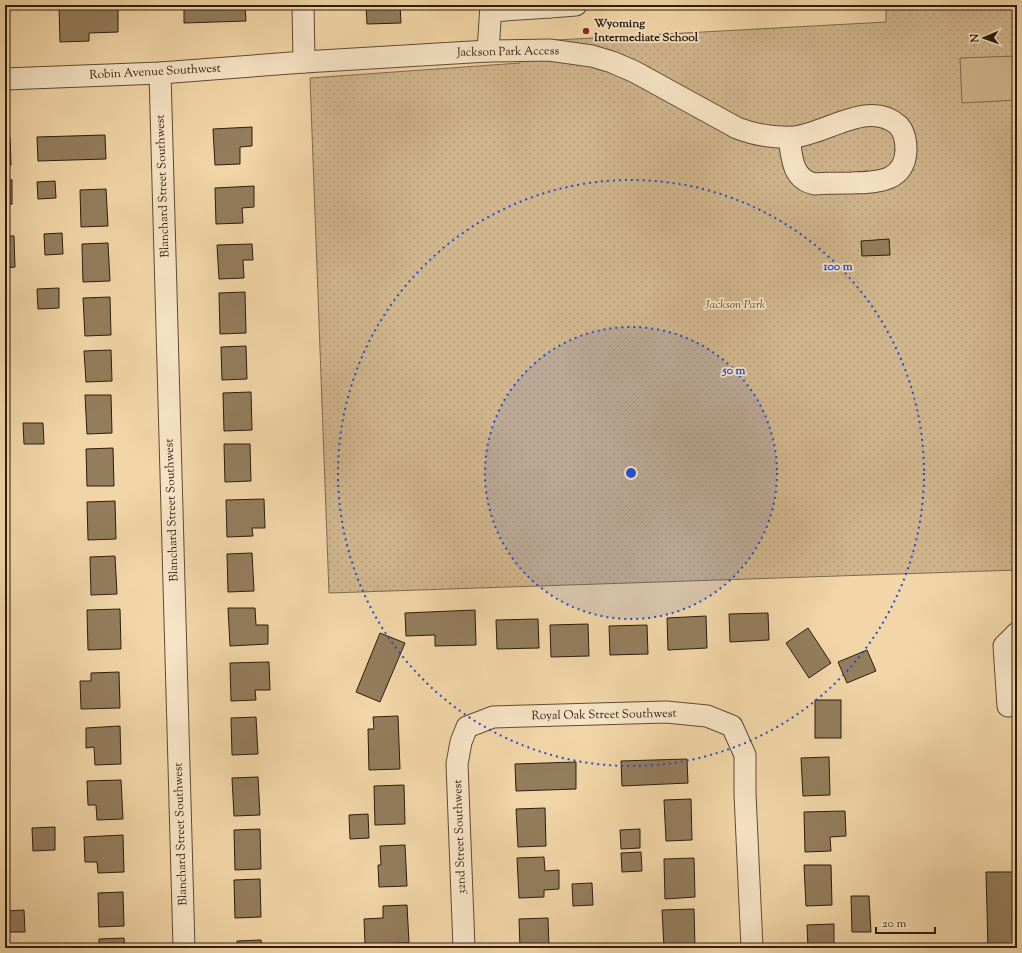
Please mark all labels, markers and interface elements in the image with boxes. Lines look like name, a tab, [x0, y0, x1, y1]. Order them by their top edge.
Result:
place label: Wyoming Intermediate School	[593, 15, 699, 47]
north arrow	[964, 18, 1004, 58]
marker: Wyoming Intermediate School	[581, 26, 591, 36]
text: N	[967, 33, 983, 44]
street label: Jackson Park Access	[456, 42, 560, 62]
street label: Robin Avenue Southwest	[89, 60, 221, 84]
street label: Blanchard Street Southwest	[152, 114, 174, 258]
text: 100 m	[822, 258, 853, 276]
park label: Jackson Park	[704, 296, 766, 314]
text: 50 m	[722, 362, 746, 380]
street label: Blanchard Street Southwest	[161, 438, 183, 582]
centre of rings	[624, 466, 638, 480]
street label: Royal Oak Street Southwest	[531, 705, 677, 725]
street label: Blanchard Street Southwest	[170, 762, 192, 906]
street label: 32nd Street Southwest	[449, 779, 471, 895]
scale bar	[876, 909, 935, 935]
text: 20 m	[882, 915, 907, 933]

